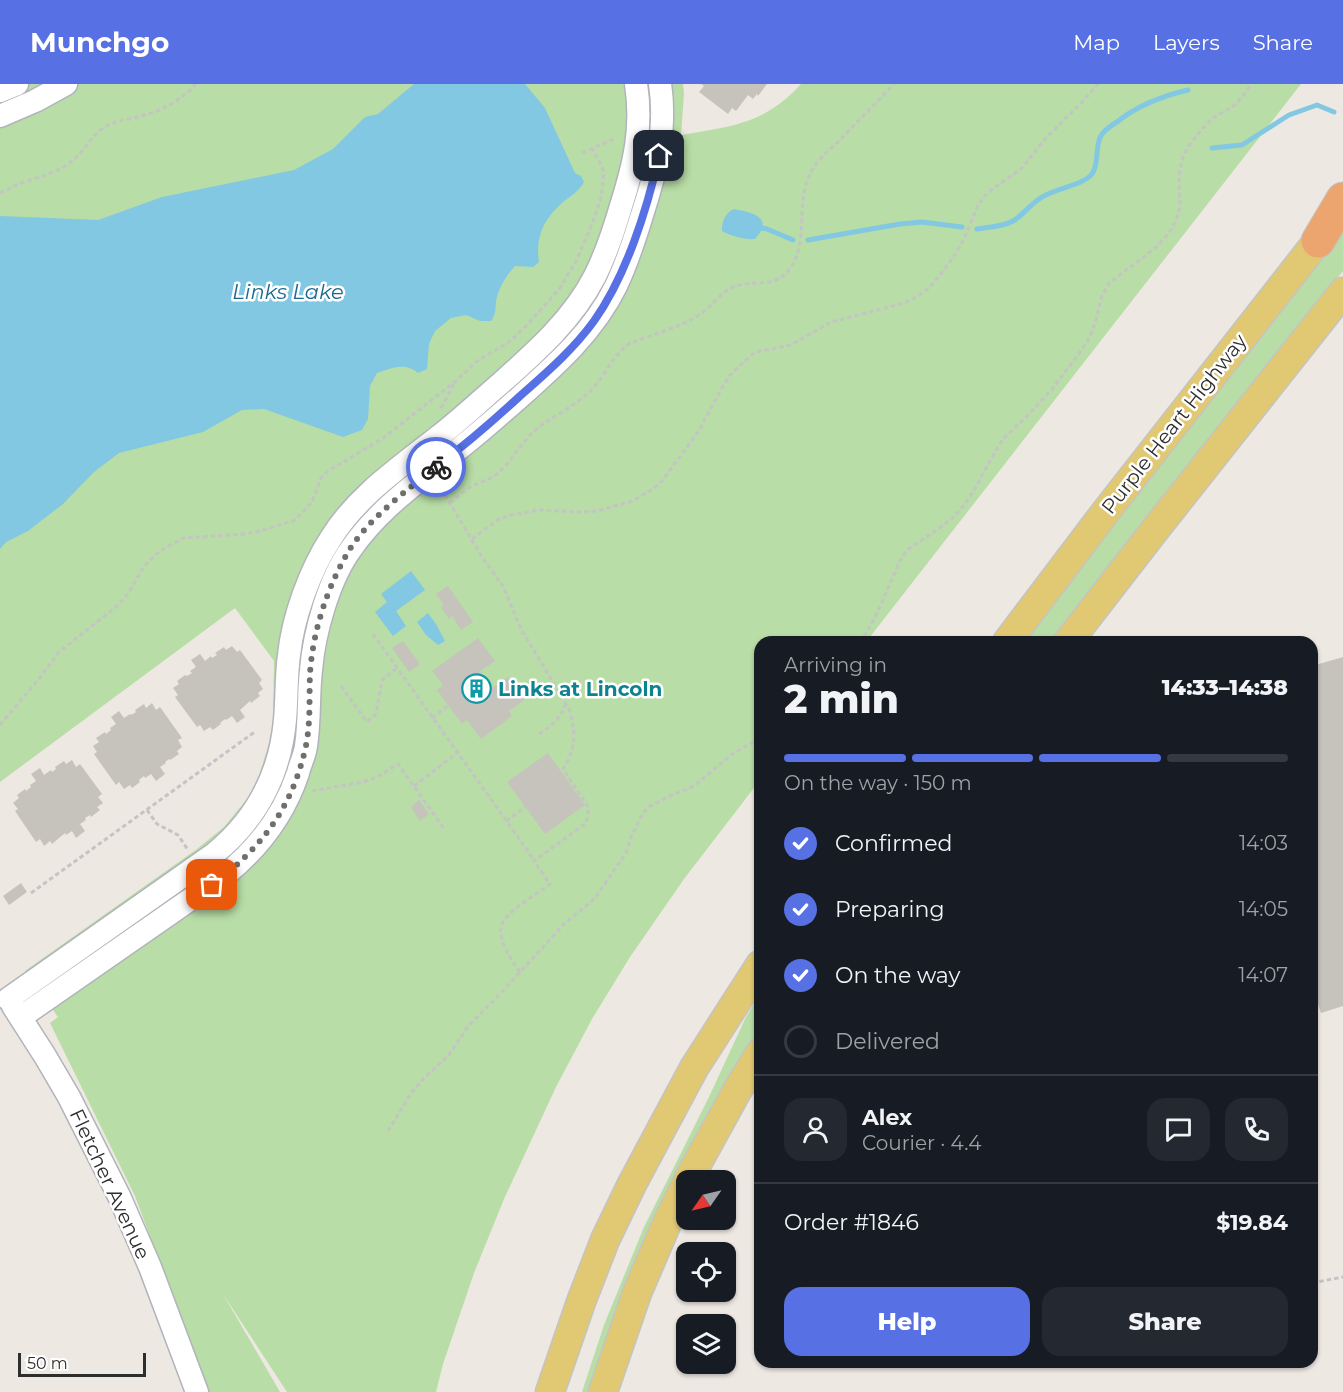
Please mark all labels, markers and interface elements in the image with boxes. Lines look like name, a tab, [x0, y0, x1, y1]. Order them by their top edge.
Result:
text: Munchgo	[30, 25, 169, 59]
text: Map	[1073, 30, 1120, 55]
text: Layers	[1153, 30, 1220, 55]
text: Share	[1253, 30, 1313, 55]
pin	[633, 130, 684, 181]
icon: home	[642, 139, 675, 172]
water label: Links Lake	[232, 279, 344, 304]
street label: Purple Heart Highway	[1096, 329, 1252, 519]
courier	[406, 437, 466, 497]
icon: bike	[420, 451, 453, 484]
text: Arriving in	[784, 653, 887, 677]
building icon: Links at Lincoln	[461, 673, 493, 705]
text: 14:33–14:38	[1162, 674, 1288, 701]
text: 2 min	[784, 675, 899, 723]
place label: Links at Lincoln	[498, 677, 662, 701]
text: On the way · 150 m	[784, 771, 972, 795]
icon: check	[784, 827, 817, 860]
text: Confirmed	[835, 830, 952, 857]
text: 14:03	[1239, 831, 1288, 855]
pin	[186, 859, 237, 910]
icon: bag	[195, 868, 228, 901]
icon: check	[784, 893, 817, 926]
text: Preparing	[835, 896, 944, 923]
text: 14:05	[1239, 897, 1288, 921]
icon: check	[784, 959, 817, 992]
text: On the way	[835, 962, 960, 989]
text: 14:07	[1238, 963, 1288, 987]
text: Delivered	[835, 1028, 940, 1055]
button: person	[784, 1098, 847, 1161]
button: chat	[1147, 1098, 1210, 1161]
button: phone	[1225, 1098, 1288, 1161]
text: Alex	[862, 1104, 912, 1131]
street label: Fletcher Avenue	[65, 1105, 155, 1263]
text: Courier · 4.4	[862, 1131, 981, 1155]
north arrow	[676, 1170, 736, 1230]
map controls	[676, 1170, 736, 1374]
text: Order #1846	[784, 1209, 919, 1236]
text: $19.84	[1216, 1209, 1288, 1236]
button: locate	[676, 1242, 736, 1302]
button: Help	[784, 1287, 1030, 1356]
button: Share	[1042, 1287, 1288, 1356]
button: layers	[676, 1314, 736, 1374]
scale bar	[18, 1350, 146, 1378]
text: 50 m	[27, 1354, 68, 1373]

